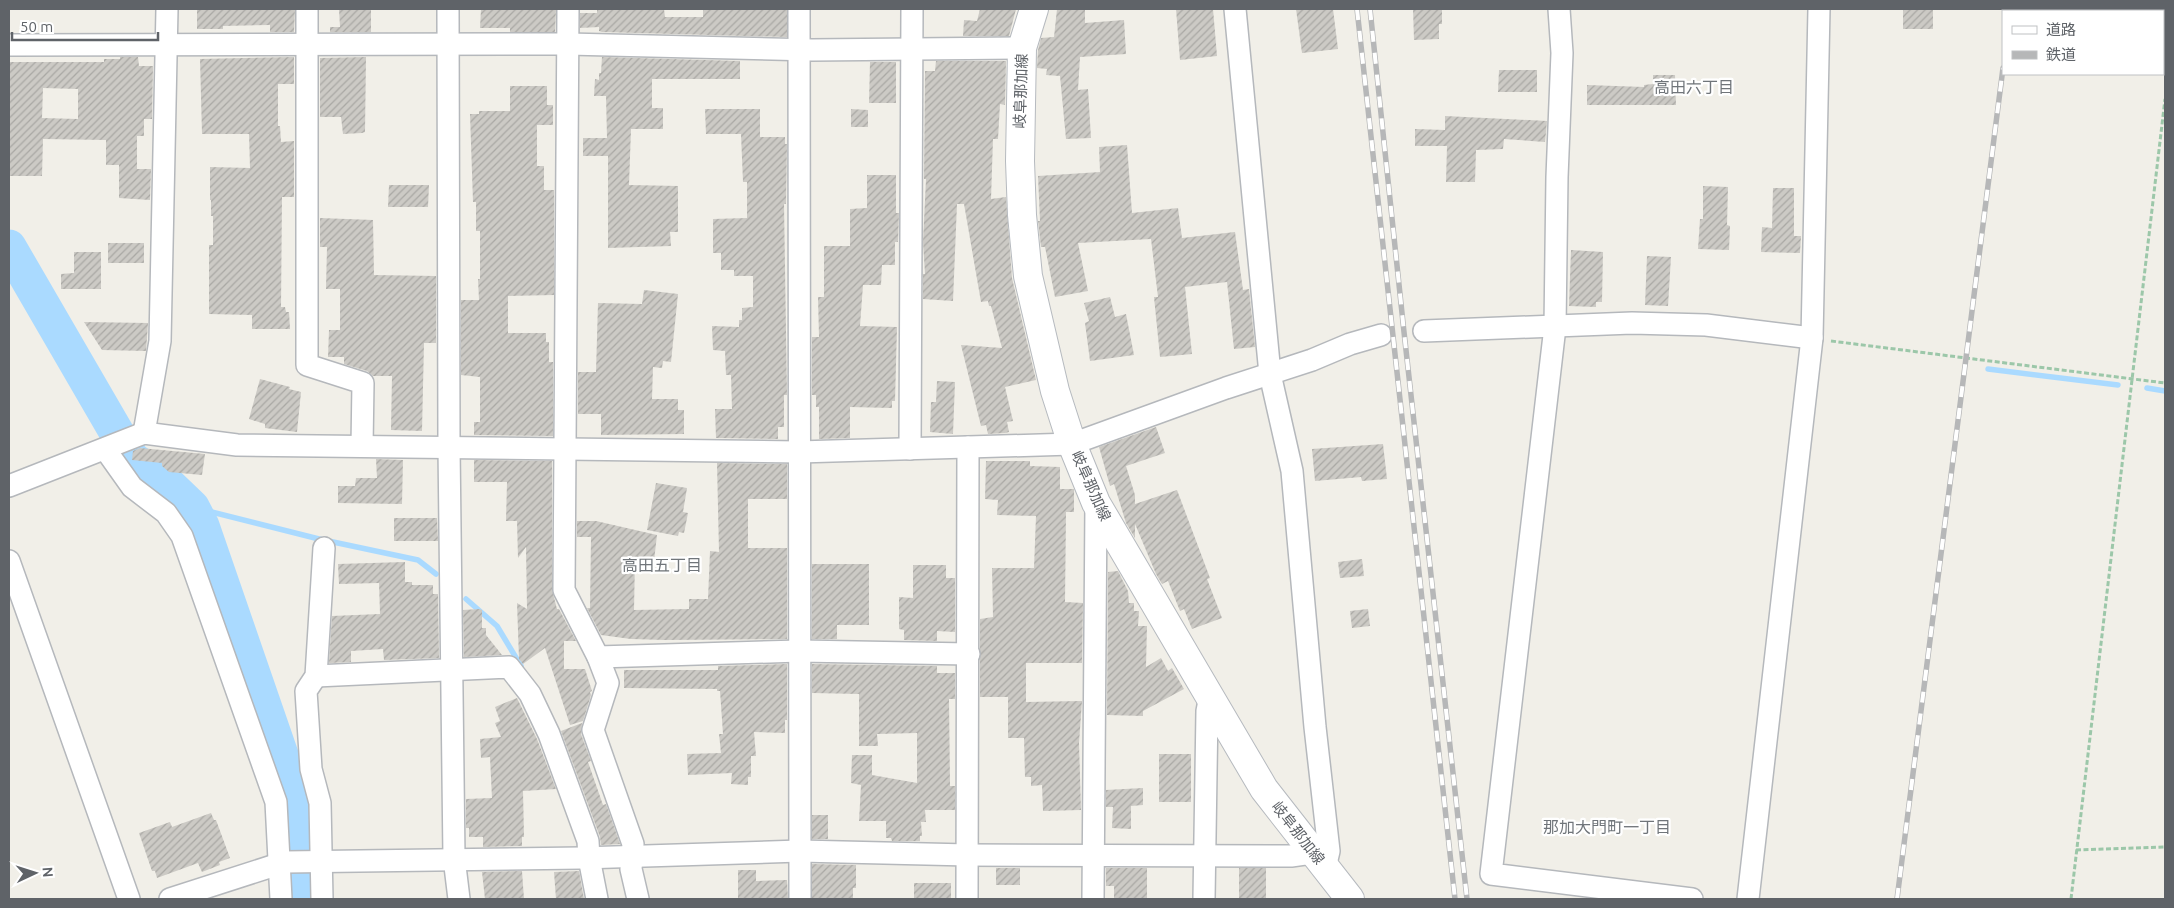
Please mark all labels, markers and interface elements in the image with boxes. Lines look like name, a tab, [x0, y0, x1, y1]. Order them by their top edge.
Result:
scale bar	[12, 10, 159, 42]
legend	[2002, 10, 2164, 75]
text: 50 m	[20, 18, 53, 35]
text: 道路	[2046, 21, 2076, 38]
text: 鉄道	[2046, 46, 2076, 63]
street label: 岐阜那加線	[1011, 53, 1030, 129]
district label: 高田六丁目	[1654, 78, 1734, 96]
street label: 岐阜那加線	[1068, 448, 1114, 524]
district label: 高田五丁目	[622, 556, 702, 574]
street label: 岐阜那加線	[1269, 798, 1328, 867]
district label: 那加大門町一丁目	[1543, 818, 1671, 836]
north arrow	[10, 848, 60, 898]
text: N	[40, 866, 56, 878]

